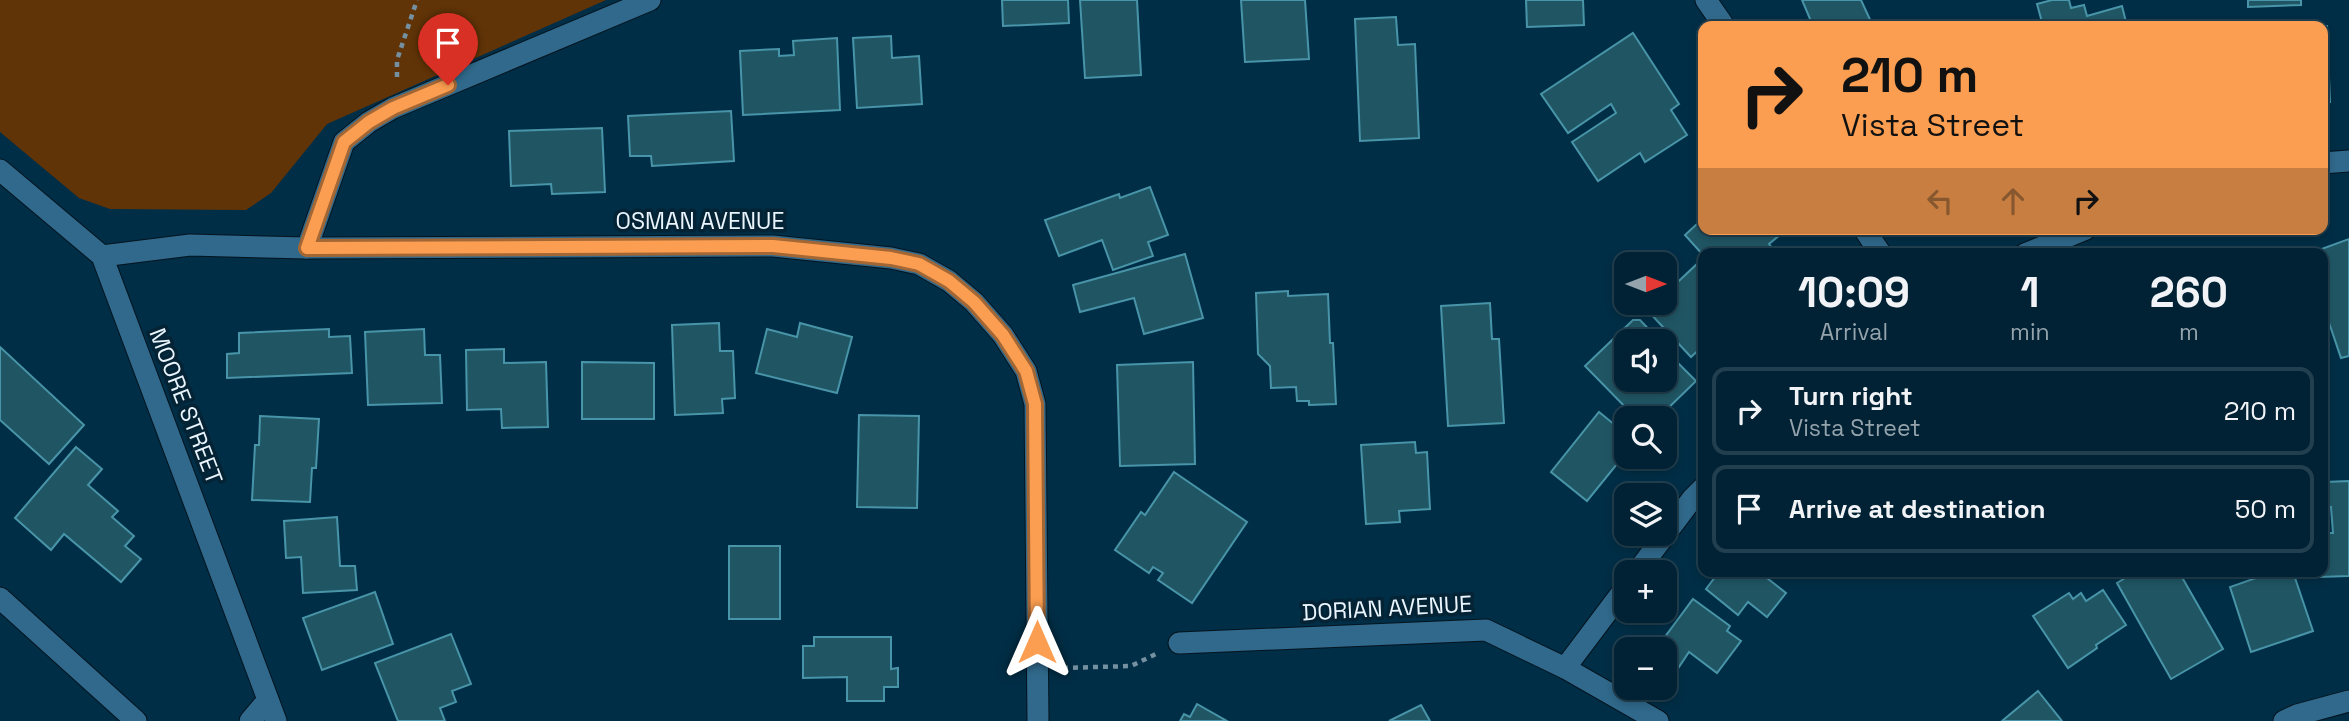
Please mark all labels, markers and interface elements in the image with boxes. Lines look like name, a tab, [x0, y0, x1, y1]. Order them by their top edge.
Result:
pin	[418, 13, 478, 85]
icon: arrive	[429, 24, 467, 62]
text: 210 m	[1841, 44, 1978, 106]
icon: right	[1726, 49, 1817, 140]
text: Vista Street	[1841, 105, 2024, 145]
icon: left	[1921, 182, 1959, 220]
icon: ahead	[1994, 182, 2032, 220]
icon: right	[2067, 182, 2105, 220]
street label: OSMAN AVENUE	[616, 206, 784, 236]
north arrow	[1614, 252, 1676, 315]
map controls	[1614, 252, 1677, 700]
text: 10:09	[1798, 266, 1910, 319]
text: 1	[2020, 266, 2039, 319]
text: 260	[2150, 266, 2228, 319]
text: Arrival	[1820, 317, 1888, 347]
text: min	[2010, 317, 2050, 347]
text: m	[2179, 317, 2199, 347]
street label: MOORE STREET	[142, 324, 230, 488]
button: sound	[1614, 329, 1677, 392]
text: Turn right	[1789, 379, 1913, 413]
icon: right	[1730, 392, 1768, 430]
text: 210 m	[2224, 394, 2296, 428]
button: search	[1614, 406, 1677, 469]
text: Vista Street	[1789, 413, 1921, 443]
button: layers	[1614, 483, 1677, 546]
icon: arrive	[1730, 490, 1768, 528]
text: Arrive at destination	[1789, 492, 2046, 526]
text: 50 m	[2235, 492, 2296, 526]
button: +	[1614, 560, 1677, 623]
street label: DORIAN AVENUE	[1301, 589, 1473, 627]
position arrow	[1000, 605, 1074, 679]
button: −	[1614, 637, 1677, 700]

